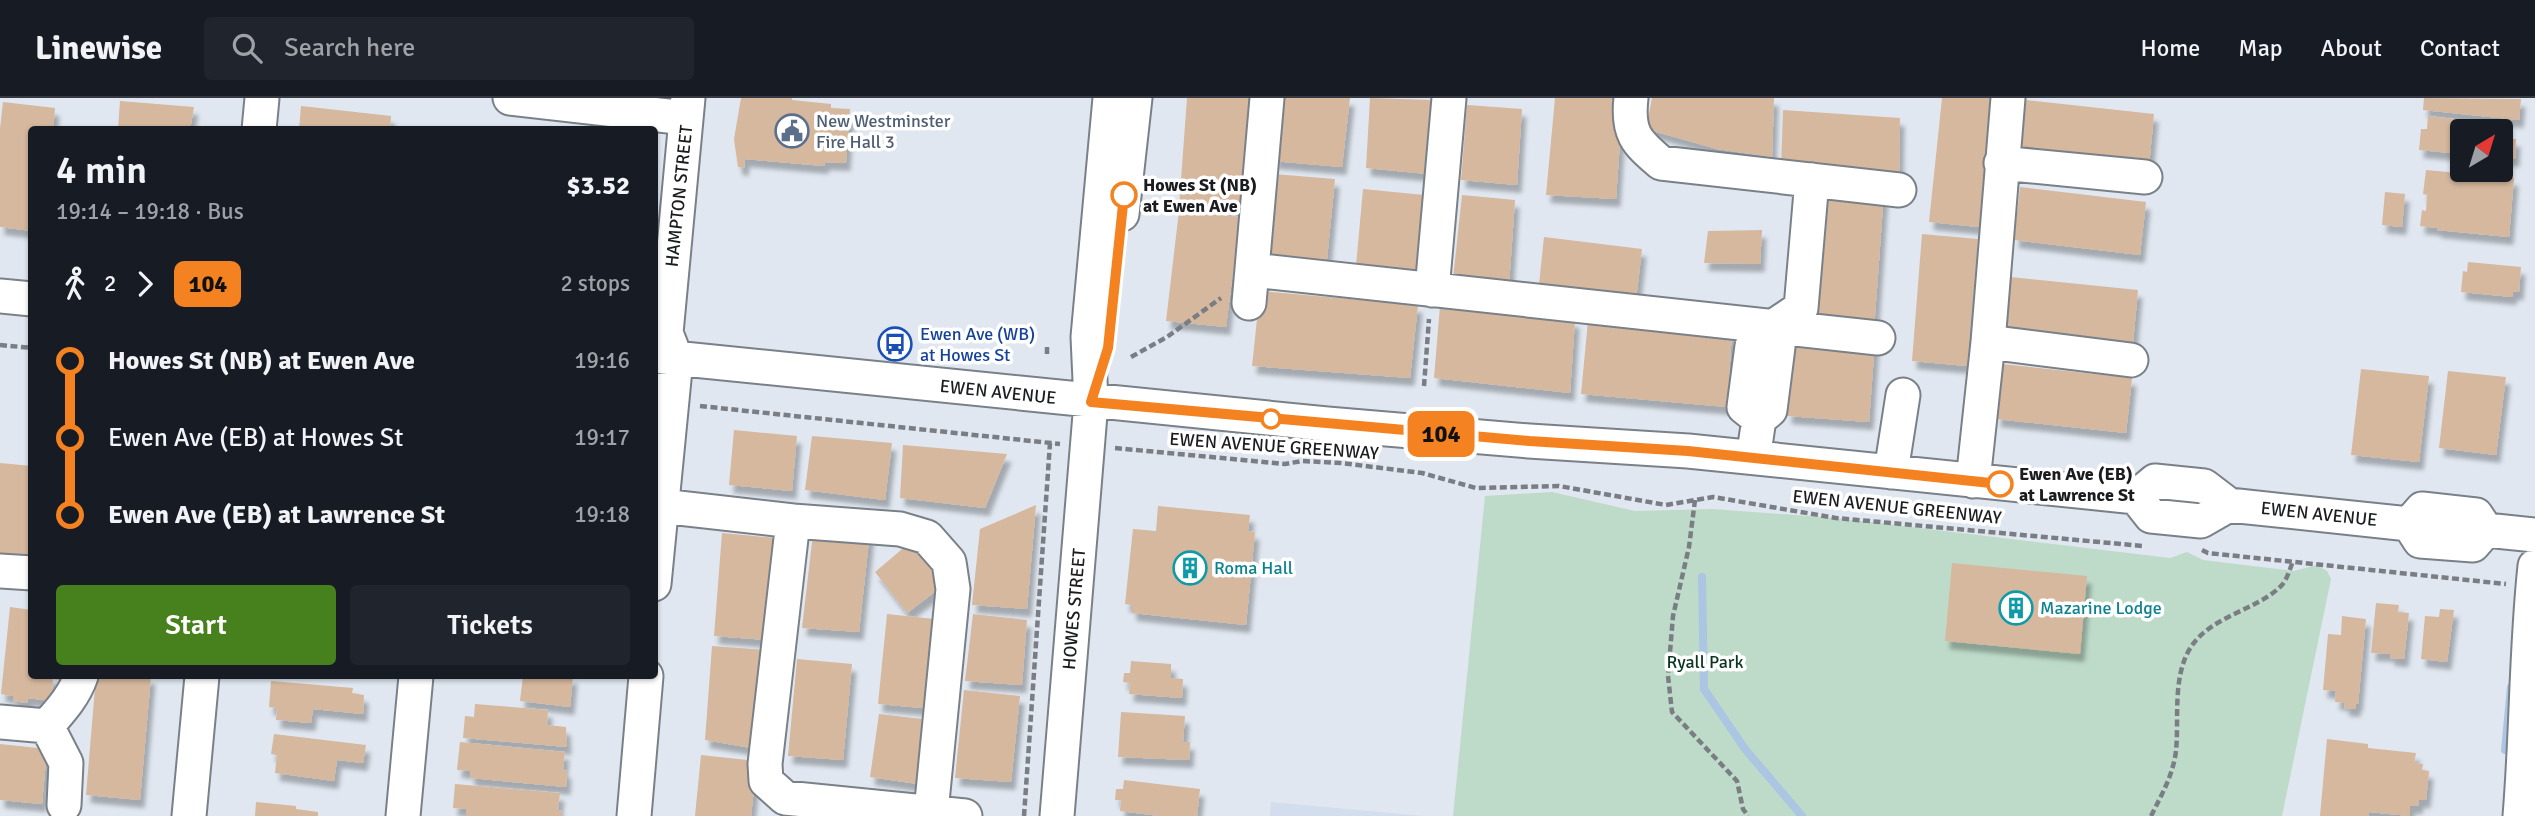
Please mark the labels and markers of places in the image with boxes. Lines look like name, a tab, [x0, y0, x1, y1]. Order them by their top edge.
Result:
place label: New Westminster Fire Hall 3	[816, 110, 951, 153]
public building icon: New Westminster Fire Hall 3	[773, 112, 811, 150]
place label: Howes St (NB) at Ewen Ave	[1143, 174, 1257, 217]
marker: Howes St (NB) at Ewen Ave	[1111, 182, 1137, 208]
place label: Ewen Ave (WB) at Howes St	[920, 323, 1035, 366]
bus stop icon: Ewen Ave (WB) at Howes St	[876, 325, 914, 363]
unlabelled marker	[1261, 409, 1281, 429]
place label: Ewen Ave (EB) at Lawrence St	[2019, 463, 2135, 506]
marker: Ewen Ave (EB) at Lawrence St	[1987, 471, 2013, 497]
building icon: Roma Hall	[1171, 549, 1209, 587]
place label: Roma Hall	[1214, 557, 1293, 579]
building icon: Mazarine Lodge	[1997, 589, 2035, 627]
place label: Mazarine Lodge	[2040, 597, 2162, 619]

